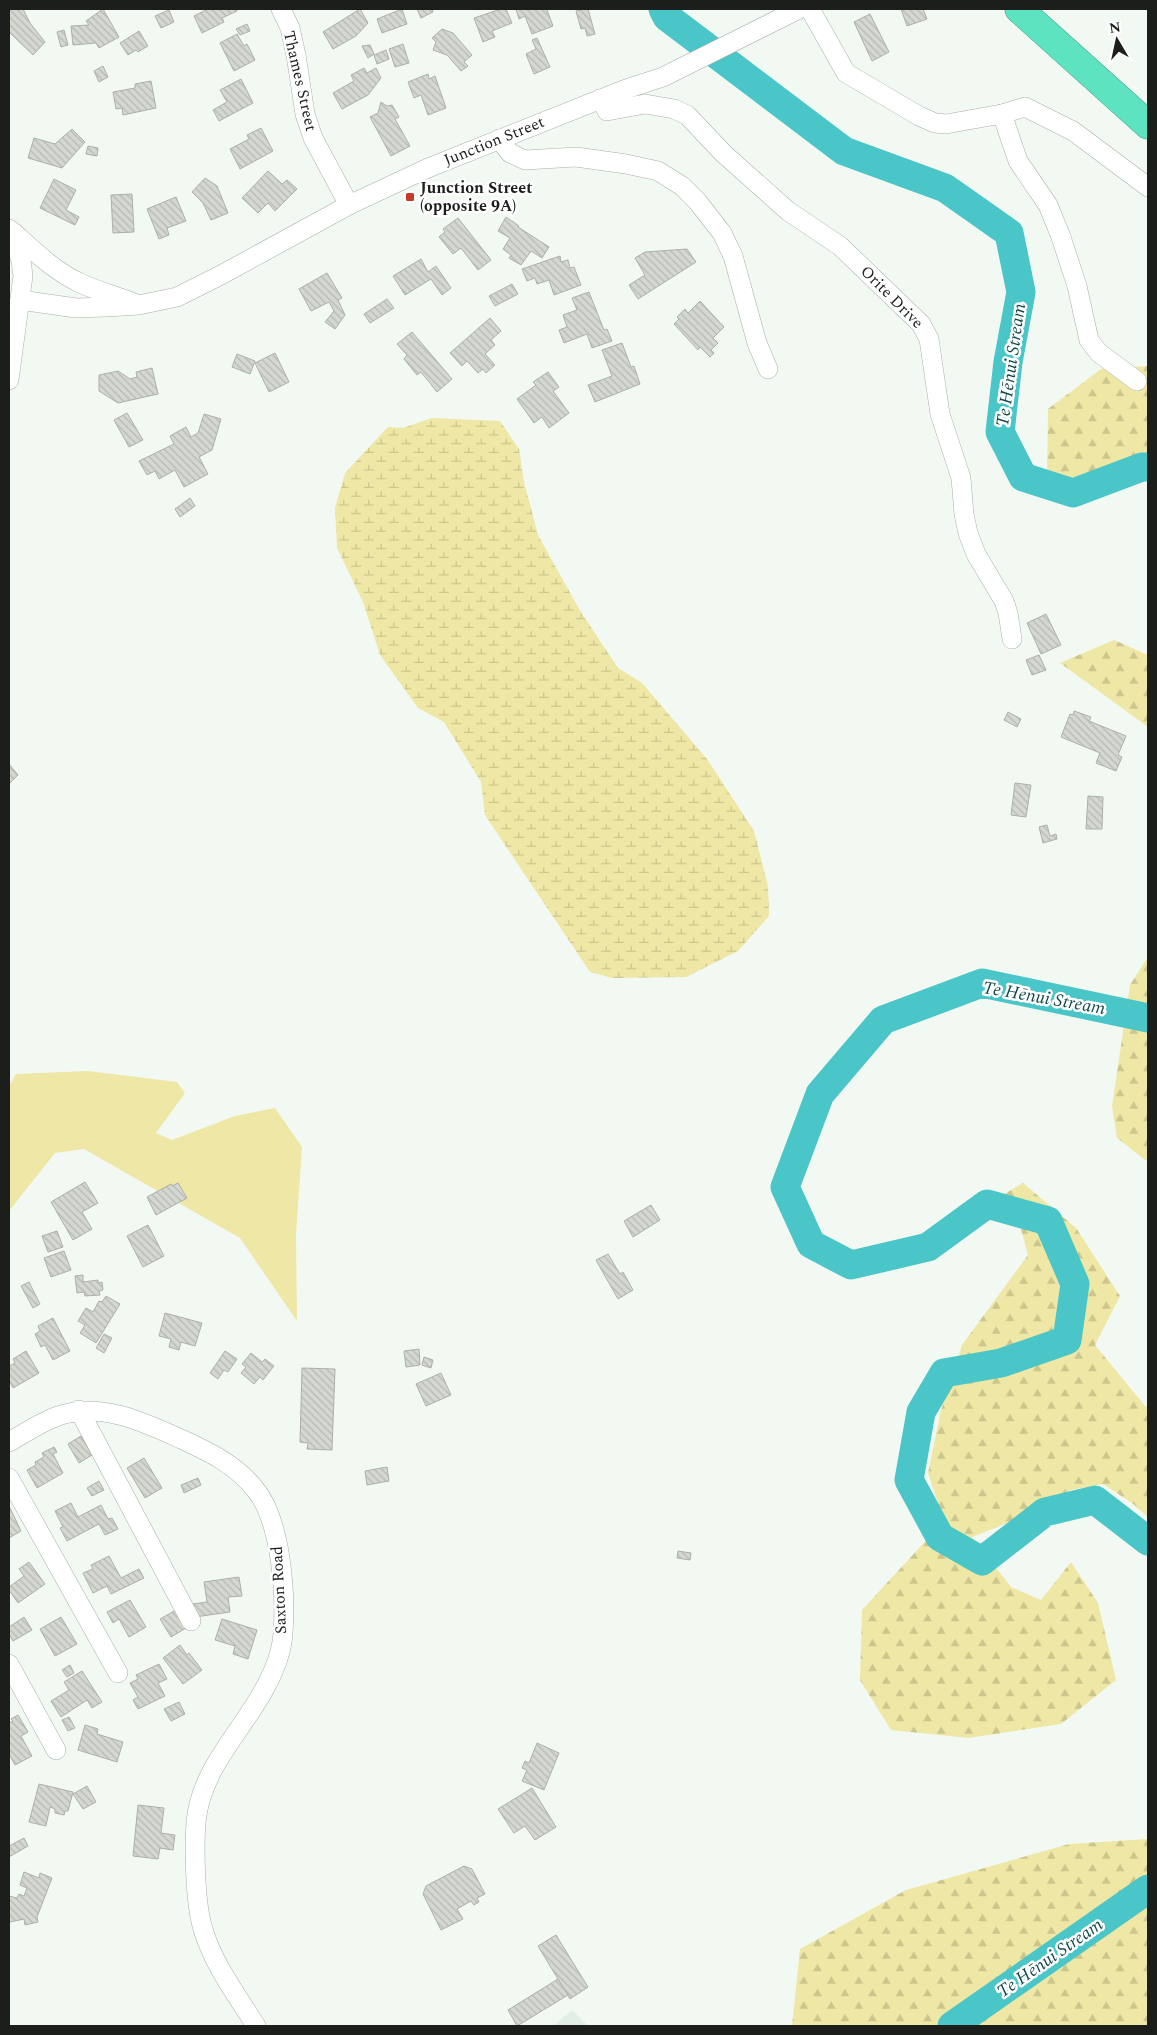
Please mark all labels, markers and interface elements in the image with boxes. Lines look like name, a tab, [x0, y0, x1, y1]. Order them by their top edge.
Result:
north arrow	[1092, 15, 1142, 65]
text: N	[1108, 16, 1122, 39]
street label: Thames Street	[277, 28, 323, 134]
street label: Junction Street	[440, 110, 548, 172]
place label: Junction Street (opposite 9A)	[420, 176, 532, 218]
marker: Junction Street (opposite 9A)	[404, 191, 416, 203]
street label: Orite Drive	[855, 260, 929, 334]
water label: Te Hēnui Stream	[989, 302, 1033, 428]
water label: Te Hēnui Stream	[981, 974, 1108, 1022]
street label: Saxton Road	[265, 1545, 293, 1635]
water label: Te Hēnui Stream	[991, 1911, 1109, 2005]

